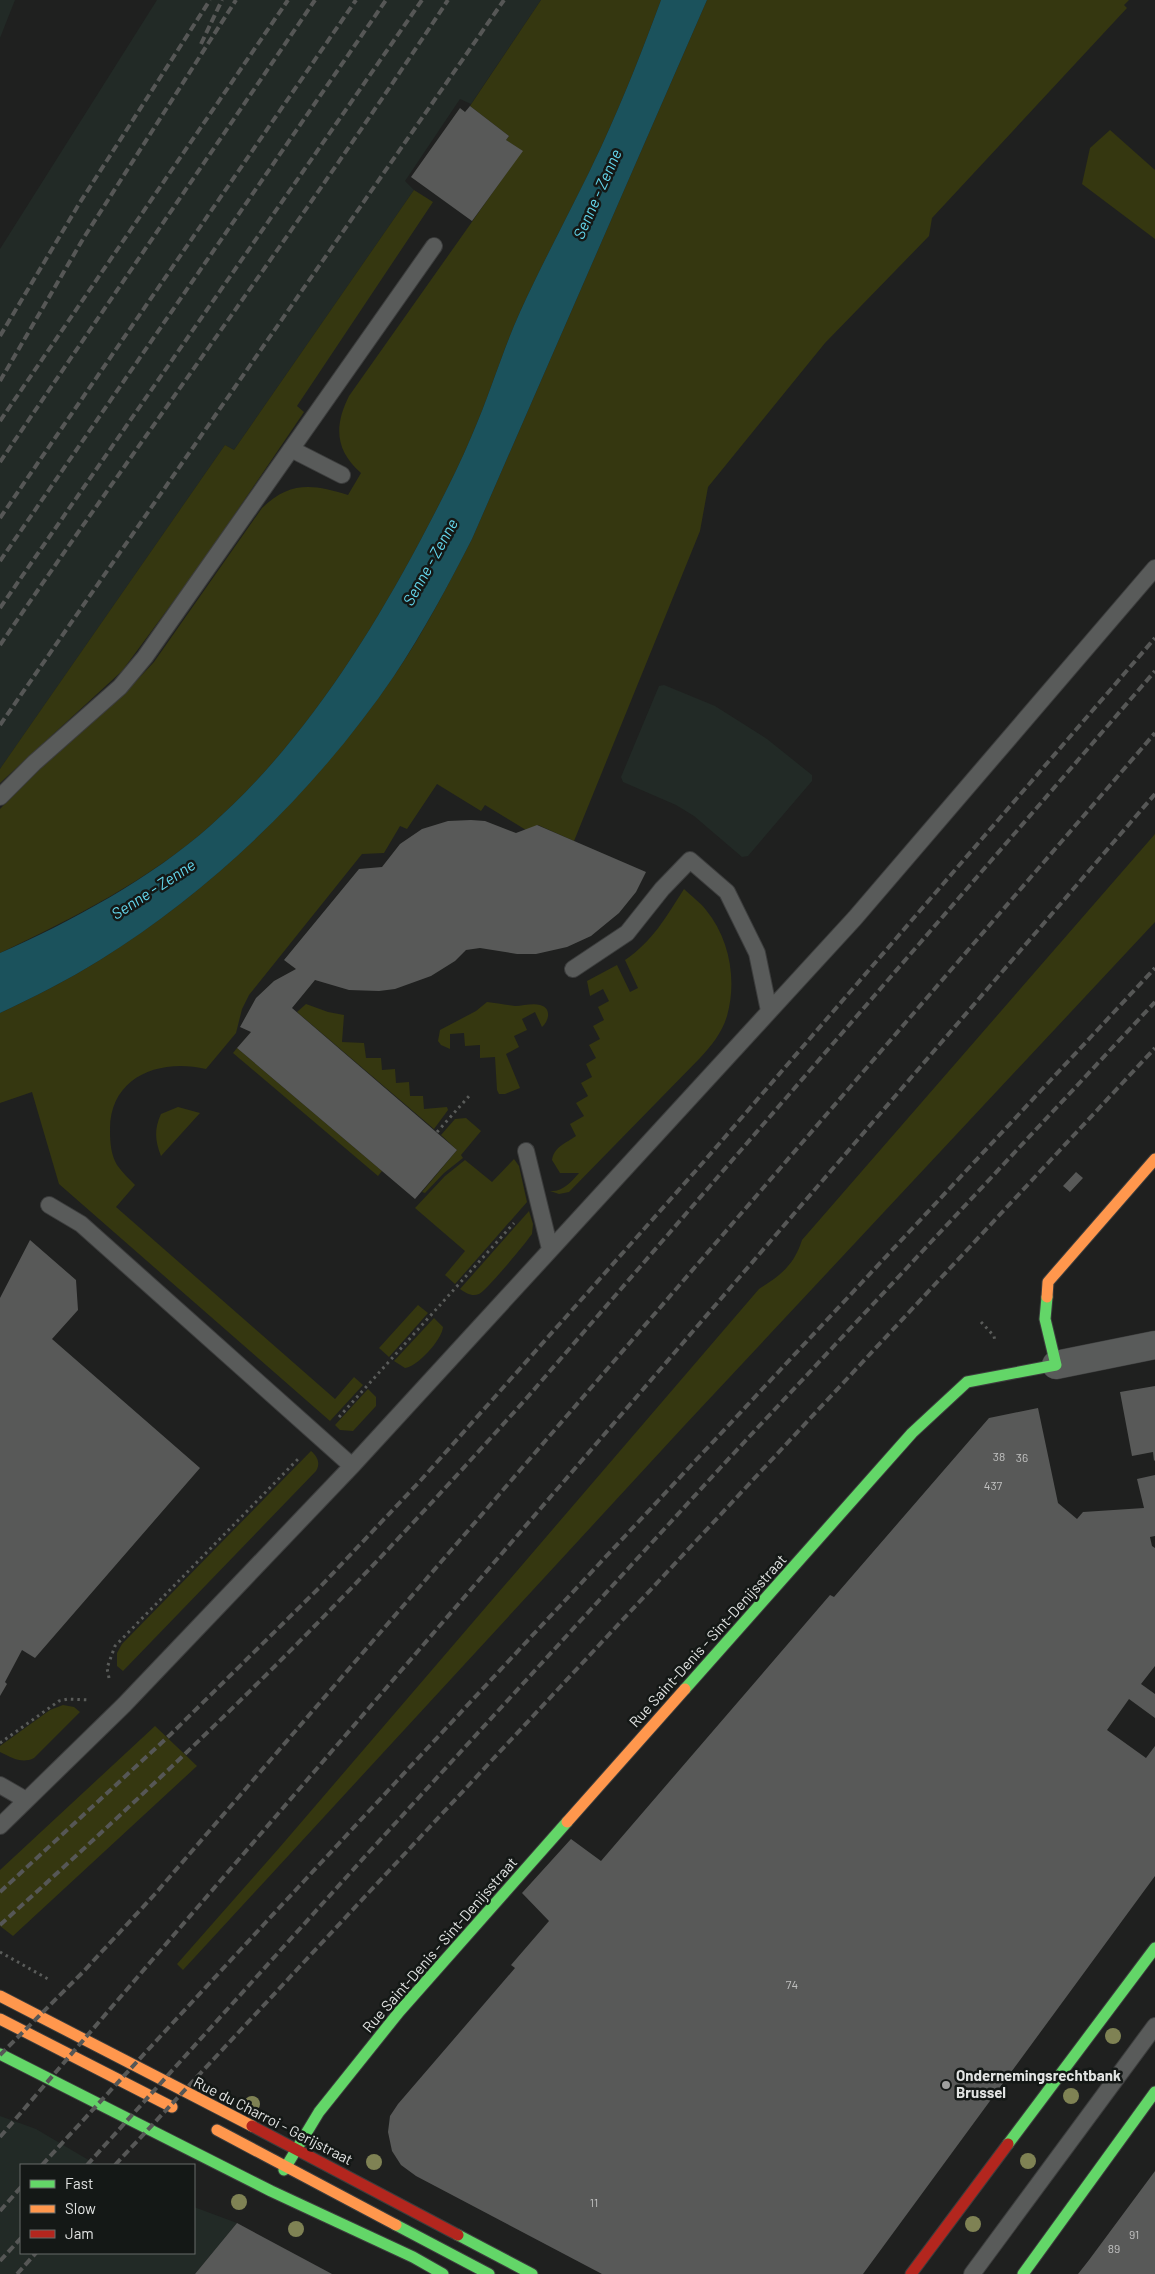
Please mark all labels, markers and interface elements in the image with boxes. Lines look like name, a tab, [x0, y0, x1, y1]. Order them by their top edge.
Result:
water label: Senne - Zenne	[568, 146, 625, 242]
water label: Senne - Zenne	[398, 515, 461, 608]
water label: Senne - Zenne	[107, 854, 198, 923]
house number: 38	[993, 1449, 1005, 1463]
house number: 36	[1016, 1450, 1028, 1464]
house number: 437	[984, 1478, 1003, 1492]
street label: Rue Saint-Denis - Sint-Denijsstraat	[625, 1550, 790, 1730]
street label: Rue Saint-Denis - Sint-Denijsstraat	[358, 1853, 520, 2036]
house number: 74	[786, 1977, 798, 1991]
place label: Ondernemingsrechtbank Brussel	[956, 2066, 1121, 2101]
street label: Rue du Charroi - Gerijstraat	[191, 2072, 356, 2168]
marker: Ondernemingsrechtbank Brussel	[940, 2079, 952, 2091]
legend	[20, 2164, 195, 2254]
text: Fast	[65, 2174, 93, 2192]
house number: 11	[590, 2195, 598, 2209]
text: Slow	[65, 2199, 96, 2217]
text: Jam	[65, 2224, 94, 2242]
house number: 91	[1129, 2227, 1139, 2241]
house number: 89	[1108, 2241, 1120, 2255]

